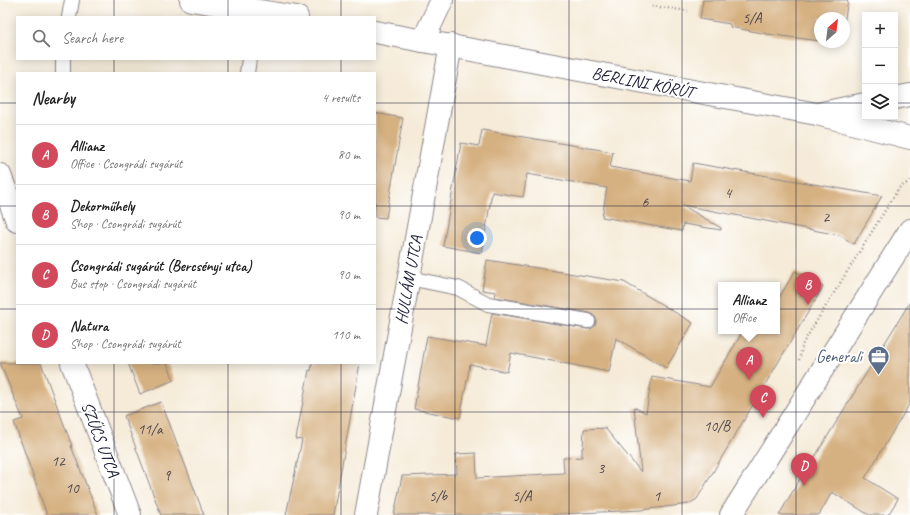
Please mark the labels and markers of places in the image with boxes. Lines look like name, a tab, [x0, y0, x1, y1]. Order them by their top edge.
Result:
pin: B	[795, 272, 821, 305]
office icon: Generali	[865, 343, 891, 376]
place label: Generali	[816, 346, 864, 367]
pin: A	[736, 347, 762, 380]
pin: C	[750, 385, 776, 418]
pin: D	[791, 453, 817, 486]

